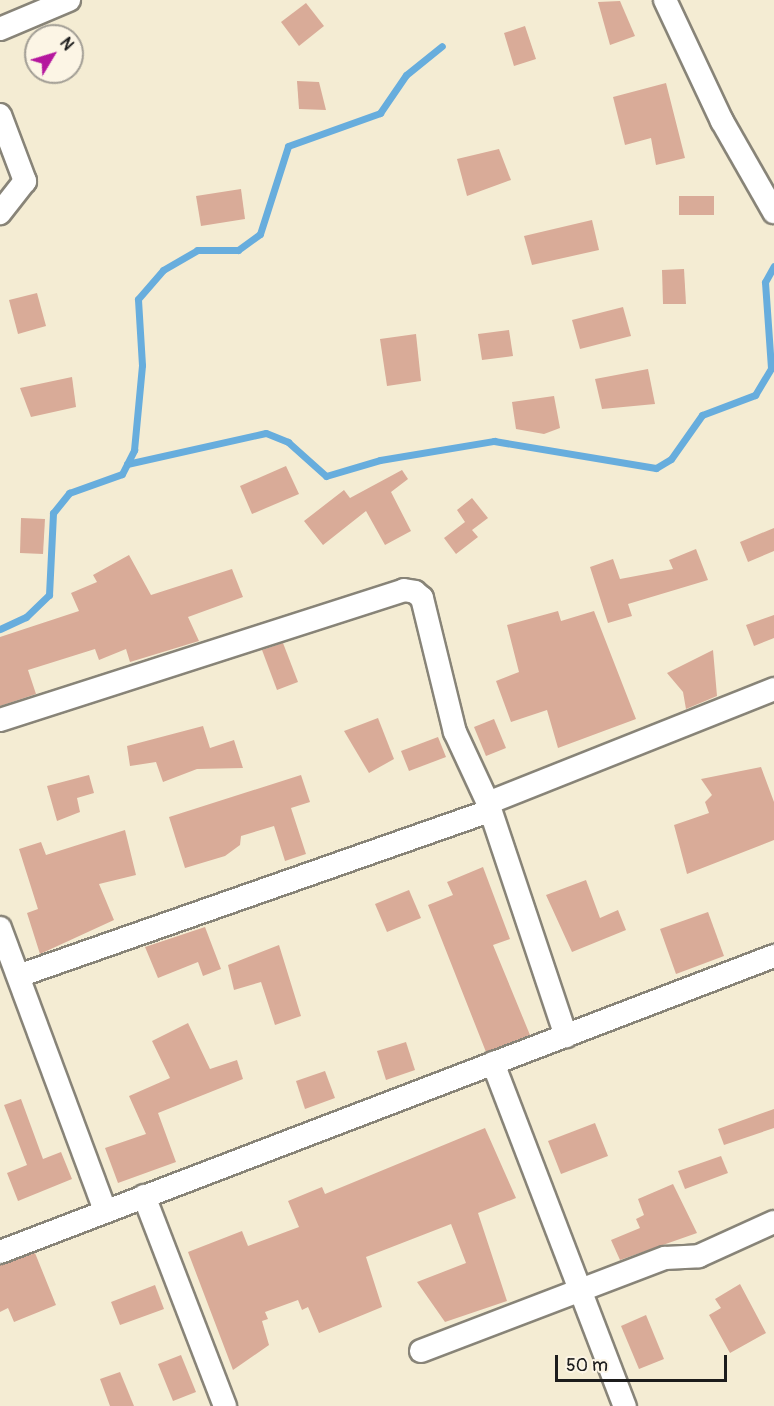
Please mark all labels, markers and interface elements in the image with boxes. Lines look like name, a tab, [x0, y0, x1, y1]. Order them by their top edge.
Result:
north arrow	[24, 24, 84, 84]
text: N	[55, 34, 78, 55]
scale bar	[558, 1343, 730, 1381]
text: 50 m	[566, 1354, 608, 1377]

